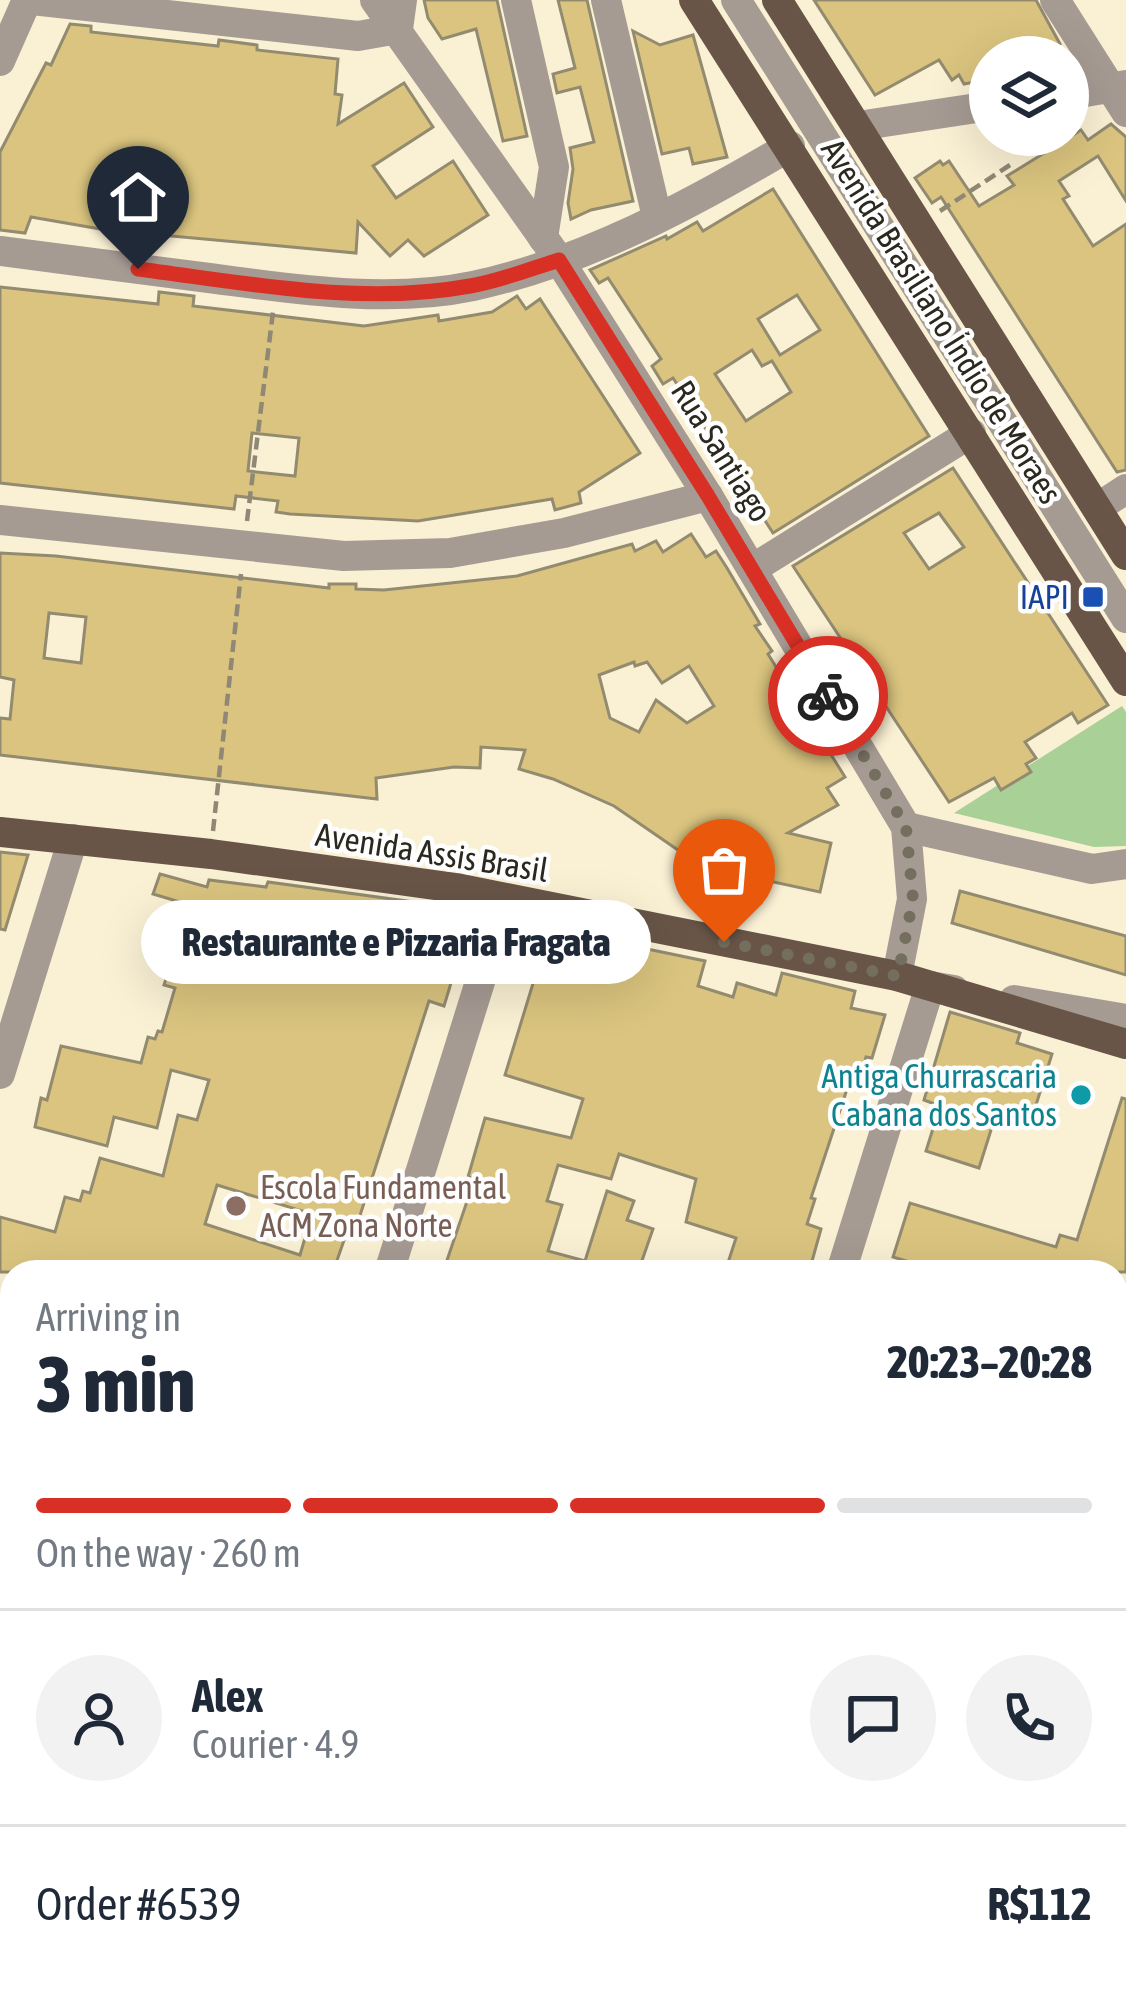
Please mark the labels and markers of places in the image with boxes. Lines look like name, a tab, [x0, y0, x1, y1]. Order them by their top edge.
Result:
pin	[87, 146, 189, 269]
place label: IAPI	[1020, 578, 1069, 616]
marker: IAPI	[1080, 584, 1106, 610]
pin	[673, 819, 775, 942]
callout: Restaurante e Pizzaria Fragata	[142, 900, 652, 984]
place label: Antiga Churrascaria Cabana dos Santos	[822, 1057, 1057, 1133]
marker: Antiga Churrascaria Cabana dos Santos	[1068, 1082, 1094, 1108]
place label: Escola Fundamental ACM Zona Norte	[260, 1168, 507, 1244]
marker: Escola Fundamental ACM Zona Norte	[223, 1193, 249, 1219]

